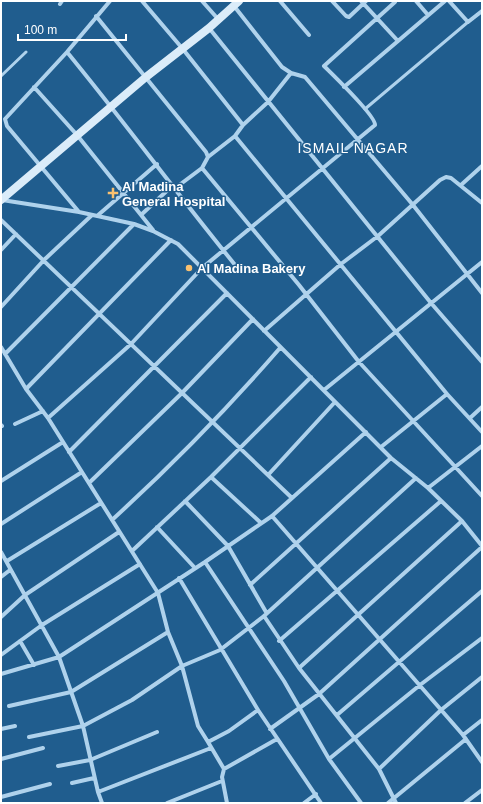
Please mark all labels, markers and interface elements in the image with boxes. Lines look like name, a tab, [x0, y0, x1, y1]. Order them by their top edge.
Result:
scale bar	[18, 16, 126, 42]
text: 100 m	[24, 23, 57, 37]
district label: ISMAIL NAGAR	[297, 140, 409, 156]
place label: Al Madina General Hospital	[122, 179, 225, 209]
marker: Al Madina General Hospital	[107, 187, 119, 199]
place label: Al Madina Bakery	[197, 261, 306, 276]
marker: Al Madina Bakery	[184, 263, 194, 273]

